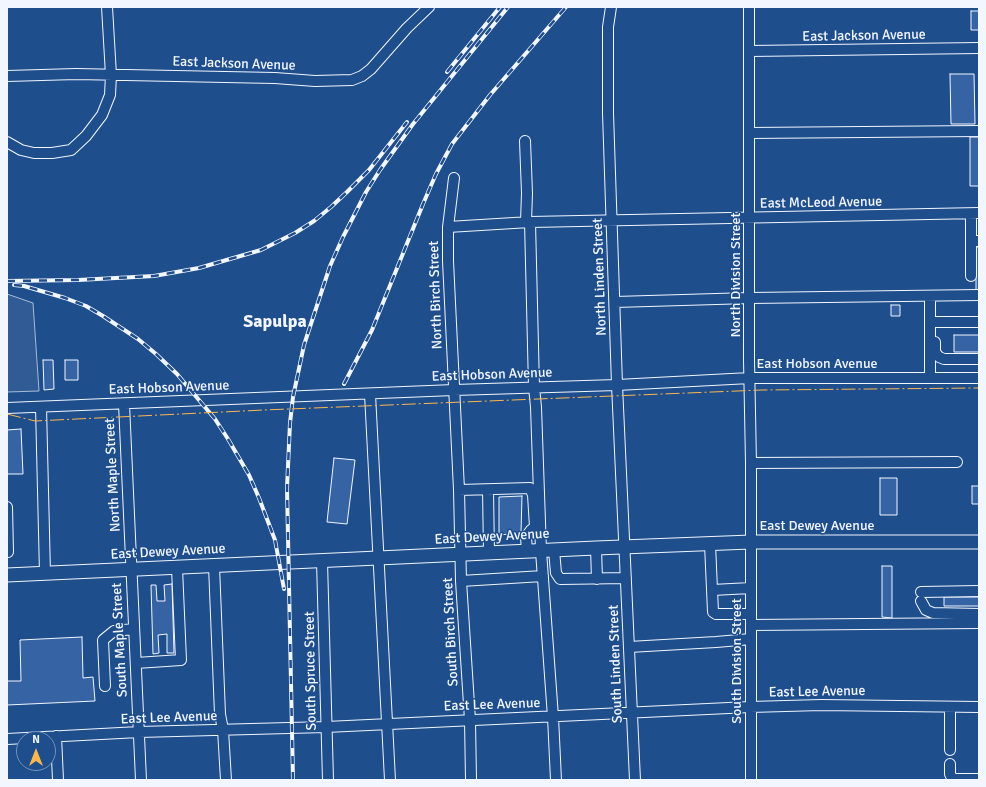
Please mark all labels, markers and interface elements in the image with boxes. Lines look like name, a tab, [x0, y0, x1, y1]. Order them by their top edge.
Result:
street label: East Jackson Avenue	[802, 27, 926, 45]
street label: East Jackson Avenue	[172, 53, 296, 75]
street label: East McLeod Avenue	[760, 194, 882, 212]
street label: North Division Street	[728, 213, 744, 337]
street label: North Linden Street	[590, 218, 610, 336]
street label: North Birch Street	[426, 240, 446, 350]
district label: Sapulpa	[243, 311, 307, 333]
street label: East Hobson Avenue	[756, 356, 878, 372]
street label: East Hobson Avenue	[431, 364, 553, 386]
street label: East Hobson Avenue	[108, 377, 230, 399]
street label: North Maple Street	[102, 418, 124, 532]
street label: East Dewey Avenue	[759, 518, 875, 534]
street label: East Dewey Avenue	[434, 526, 550, 548]
street label: East Dewey Avenue	[110, 541, 226, 563]
street label: South Birch Street	[440, 577, 462, 687]
street label: South Maple Street	[109, 582, 131, 698]
street label: South Division Street	[729, 598, 745, 724]
street label: South Linden Street	[606, 605, 626, 723]
street label: South Spruce Street	[302, 611, 320, 731]
street label: East Lee Avenue	[768, 683, 866, 701]
street label: East Lee Avenue	[443, 695, 541, 715]
street label: East Lee Avenue	[120, 708, 218, 728]
north arrow	[16, 731, 56, 771]
text: N	[32, 733, 40, 746]

